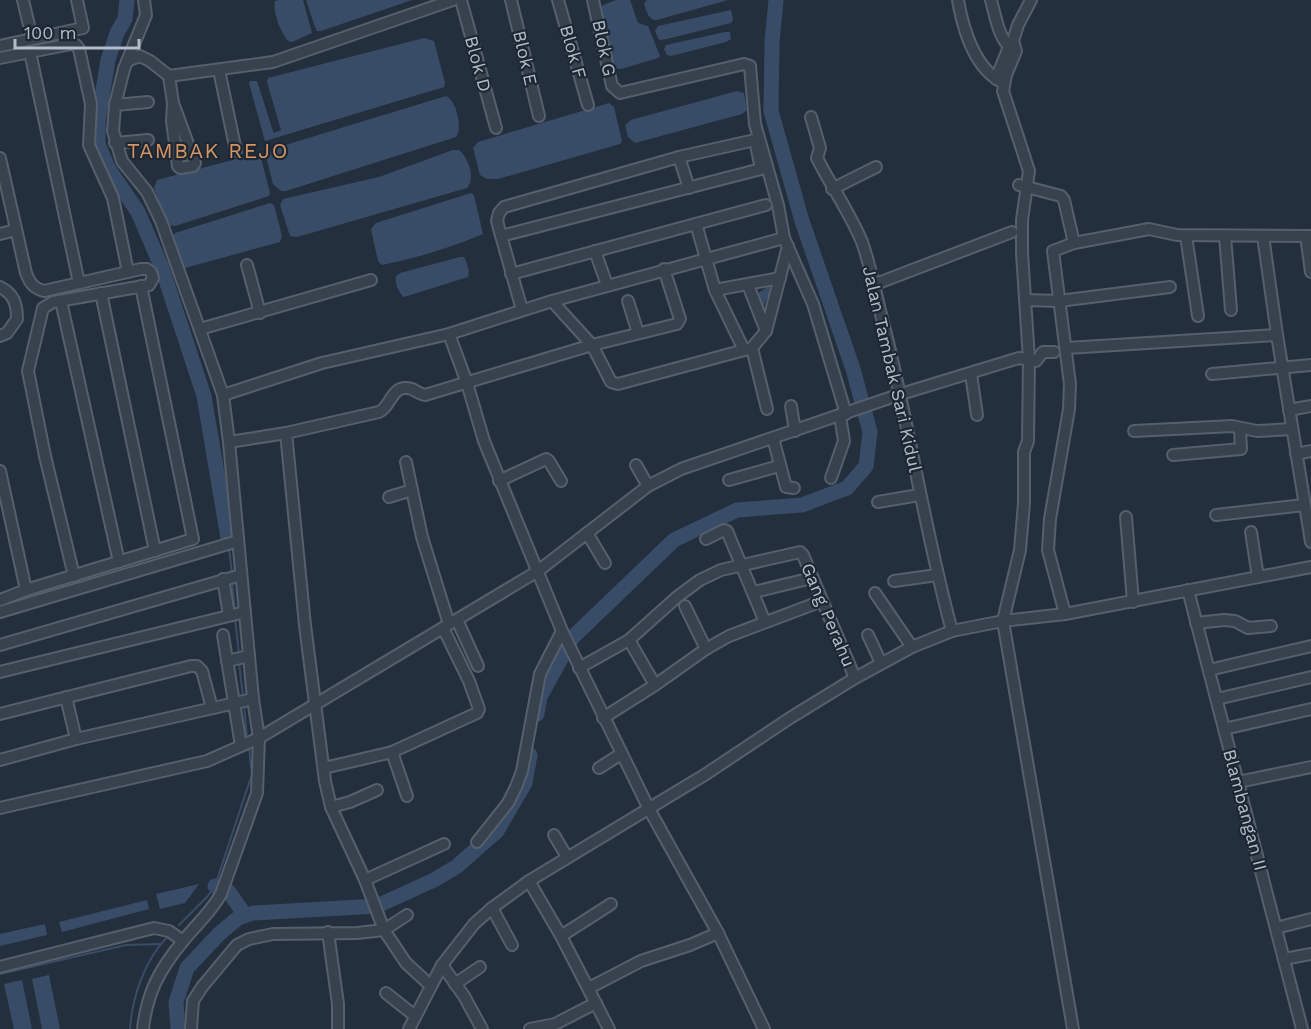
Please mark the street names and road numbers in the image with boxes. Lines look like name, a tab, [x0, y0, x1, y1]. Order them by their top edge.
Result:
street label: Blok G	[588, 18, 621, 78]
street label: Blok F	[556, 23, 591, 81]
street label: Blok E	[509, 28, 542, 87]
street label: Blok D	[461, 34, 496, 94]
street label: Jalan Tambak Sari Kidul	[859, 264, 927, 474]
street label: Gang Perahu	[797, 560, 860, 670]
street label: Blambangan II	[1219, 747, 1272, 873]

